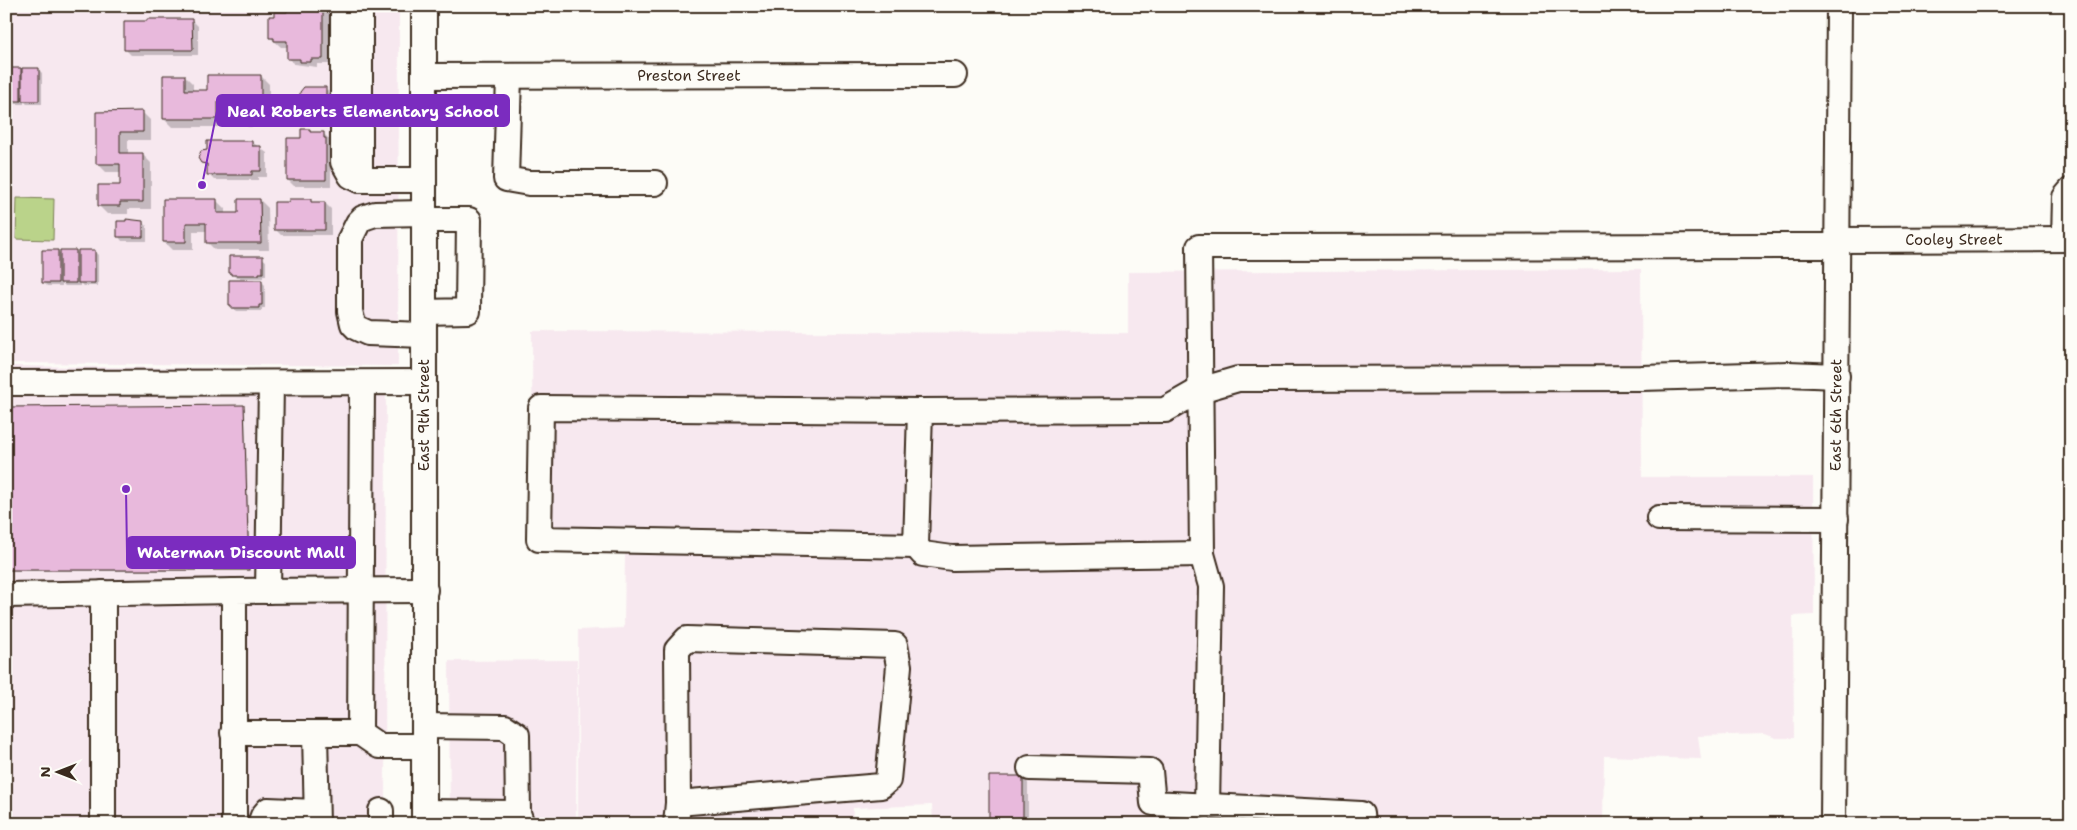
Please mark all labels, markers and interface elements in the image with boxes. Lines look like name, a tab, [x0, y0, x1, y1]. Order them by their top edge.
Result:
street label: Preston Street	[637, 65, 741, 86]
callout: Neal Roberts Elementary School	[217, 95, 509, 126]
text: Neal Roberts Elementary School	[227, 101, 499, 122]
street label: Cooley Street	[1905, 229, 2003, 250]
street label: East 9th Street	[414, 359, 434, 471]
street label: East 6th Street	[1826, 359, 1846, 471]
callout: Waterman Discount Mall	[127, 537, 355, 568]
text: Waterman Discount Mall	[137, 542, 346, 563]
north arrow	[32, 748, 82, 798]
text: N	[36, 766, 54, 778]

